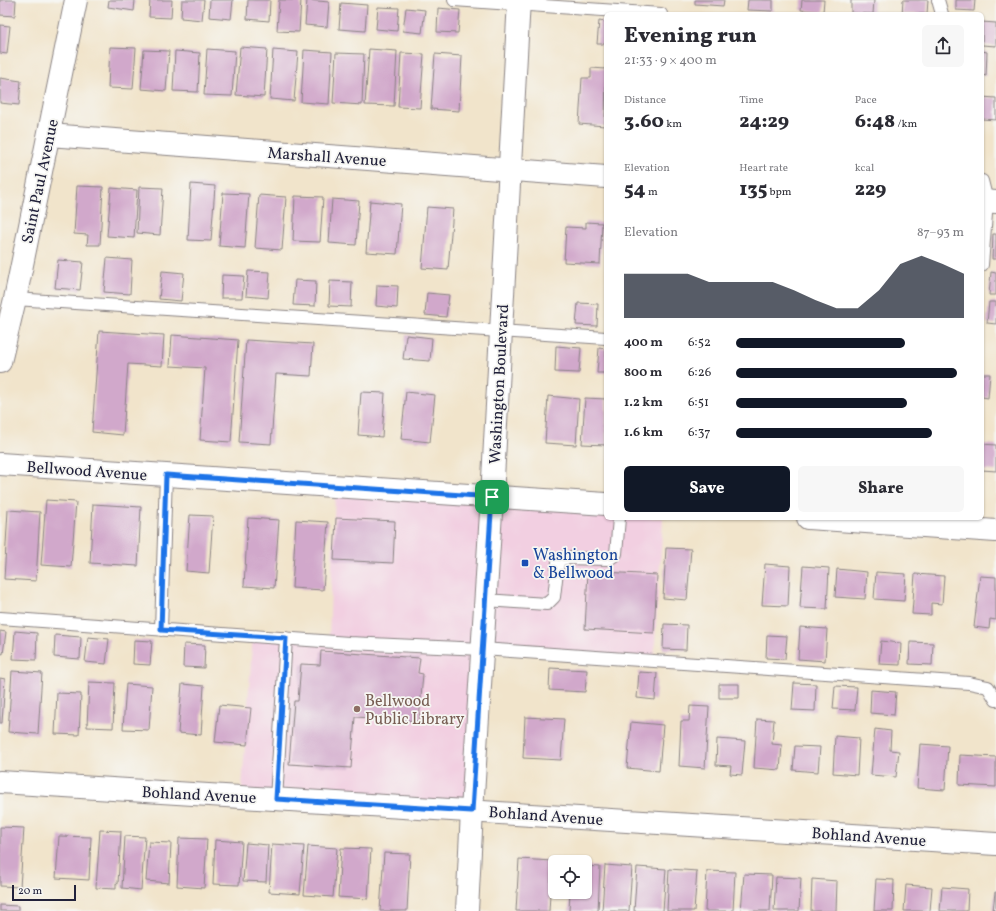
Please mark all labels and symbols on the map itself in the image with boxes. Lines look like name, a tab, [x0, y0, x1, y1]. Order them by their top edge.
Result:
street label: Saint Paul Avenue	[17, 117, 65, 246]
street label: Marshall Avenue	[267, 143, 387, 173]
street label: Washington Boulevard	[485, 303, 515, 465]
street label: Bellwood Avenue	[26, 457, 148, 487]
pin	[475, 480, 509, 514]
place label: Washington & Bellwood	[533, 545, 618, 585]
marker: Washington & Bellwood	[520, 558, 530, 568]
place label: Bellwood Public Library	[365, 691, 465, 731]
marker: Bellwood Public Library	[352, 704, 362, 714]
street label: Bohland Avenue	[141, 782, 257, 810]
street label: Bohland Avenue	[488, 802, 604, 832]
street label: Bohland Avenue	[811, 823, 927, 853]
scale bar	[12, 883, 76, 902]

